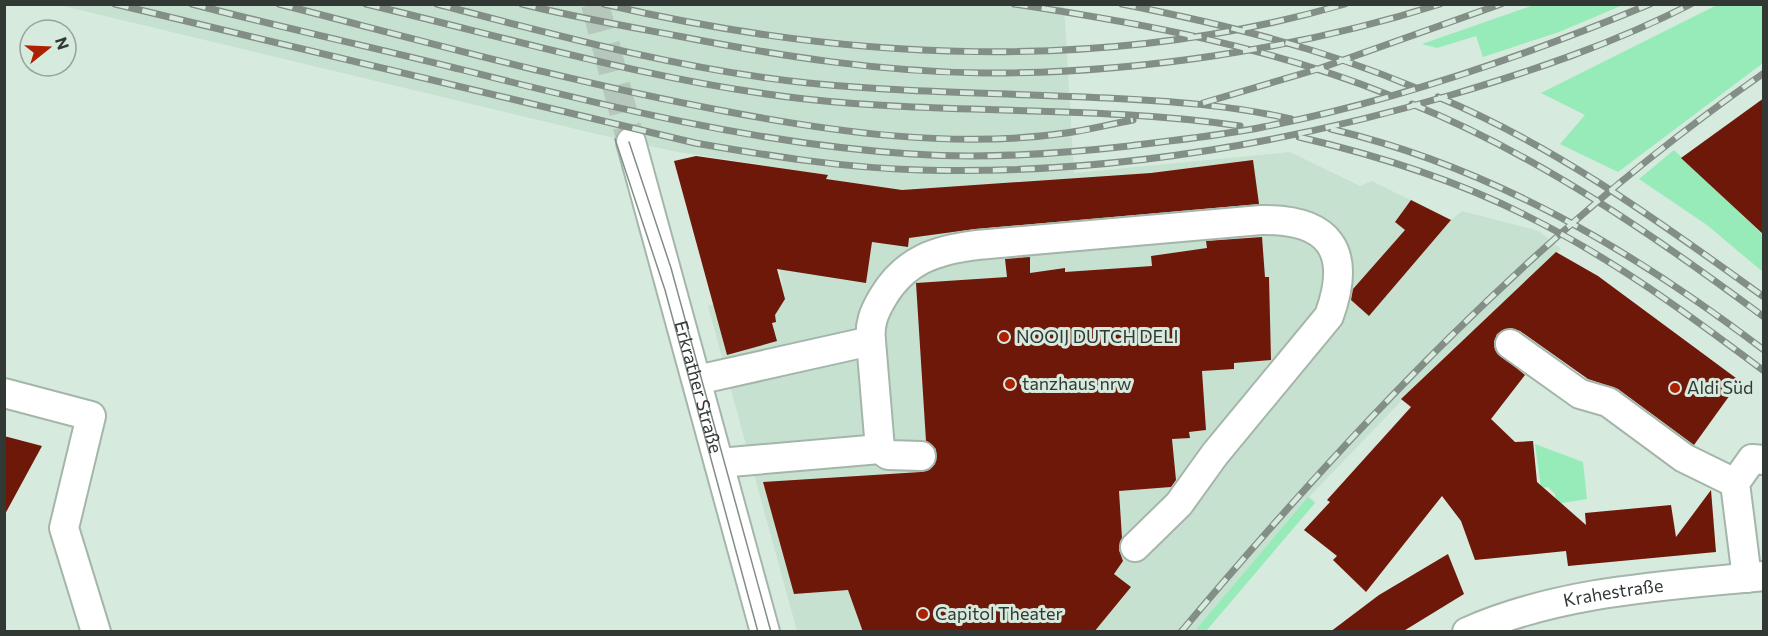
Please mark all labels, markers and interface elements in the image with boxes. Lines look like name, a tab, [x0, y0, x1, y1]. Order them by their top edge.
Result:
north arrow	[18, 18, 78, 78]
text: N	[52, 35, 74, 52]
street label: Erkrather Straße	[670, 318, 728, 456]
place label: NOOIJ DUTCH DELI	[1016, 325, 1179, 347]
marker: NOOIJ DUTCH DELI	[997, 330, 1011, 344]
place label: tanzhaus nrw	[1022, 372, 1131, 394]
place label: Aldi Süd	[1687, 376, 1753, 398]
marker: tanzhaus nrw	[1003, 377, 1017, 391]
marker: Aldi Süd	[1668, 381, 1682, 395]
street label: Krahestraße	[1561, 574, 1664, 611]
place label: Capitol Theater	[935, 602, 1063, 624]
marker: Capitol Theater	[916, 607, 930, 621]

